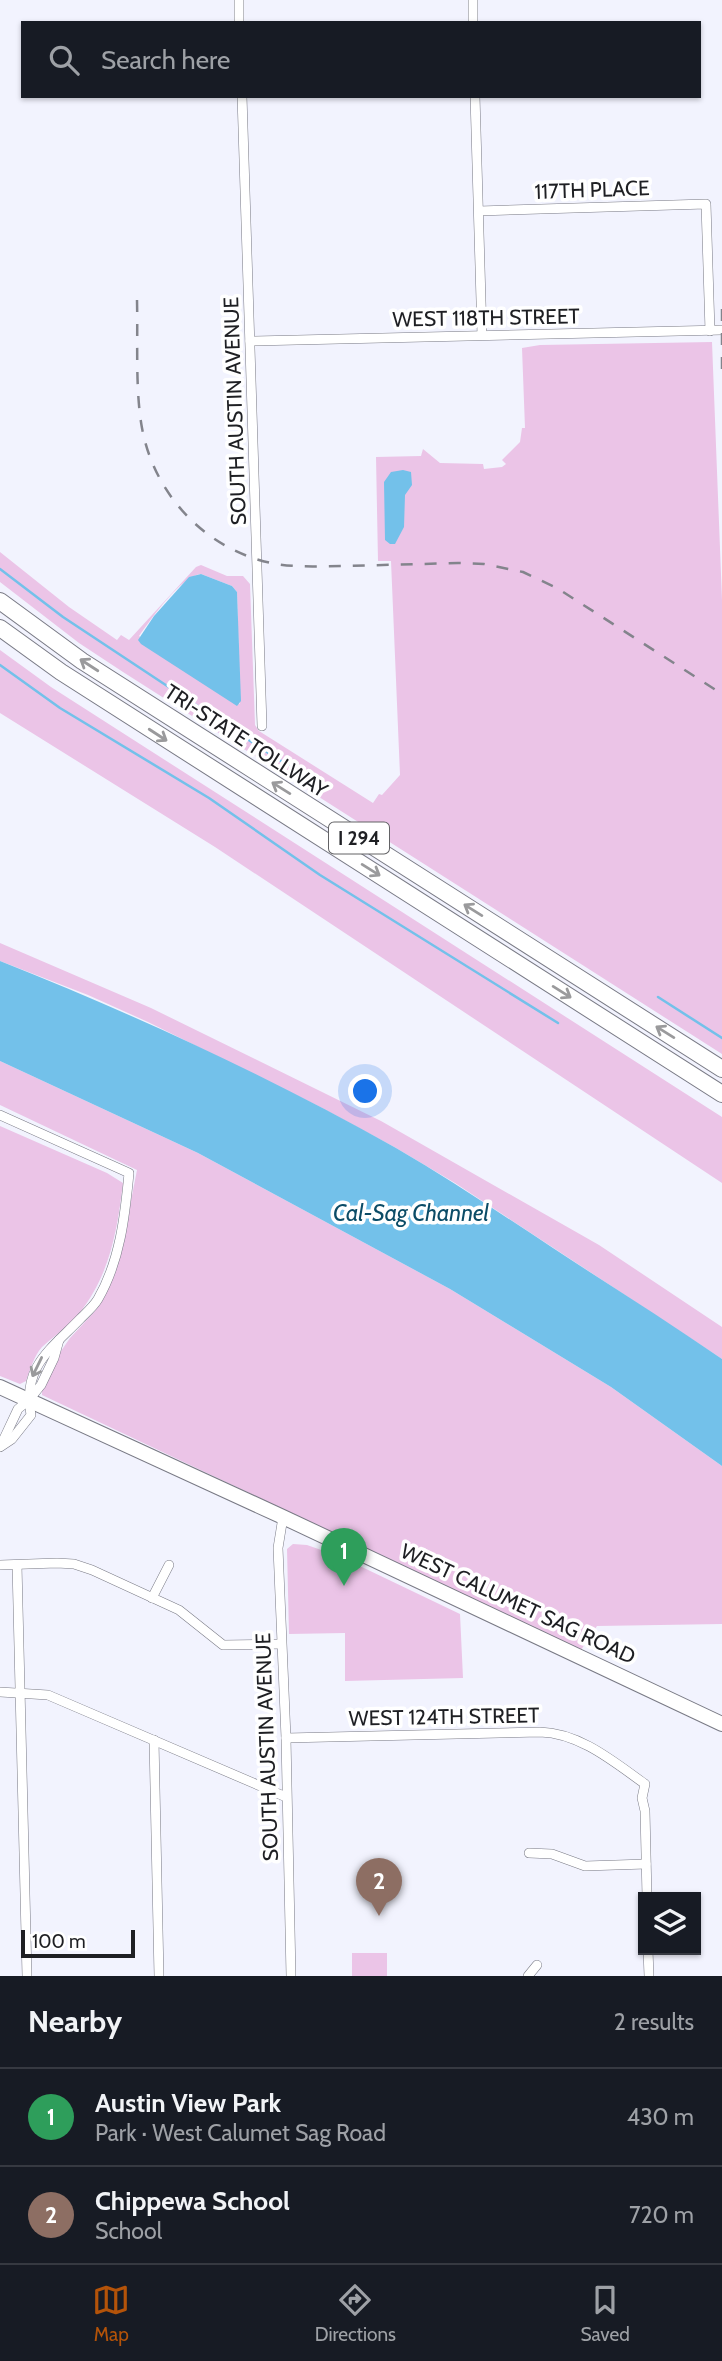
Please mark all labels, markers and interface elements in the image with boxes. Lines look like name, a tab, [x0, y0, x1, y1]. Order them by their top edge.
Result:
search box	[21, 21, 701, 98]
icon: search	[45, 41, 83, 79]
text: Search here	[101, 44, 230, 76]
street label: 117TH PLACE	[534, 175, 650, 204]
street label: SOUTH AUSTIN AVENUE	[218, 296, 251, 526]
street label: WEST 118TH STREET	[392, 303, 580, 332]
one-way arrow	[80, 658, 99, 673]
street label: TRI-STATE TOLLWAY	[160, 679, 333, 803]
one-way arrow	[148, 727, 167, 742]
one-way arrow	[271, 781, 291, 795]
road number: I 294	[329, 822, 389, 853]
one-way arrow	[360, 863, 380, 877]
one-way arrow	[463, 903, 483, 917]
one-way arrow	[552, 986, 572, 1000]
one-way arrow	[655, 1025, 675, 1039]
your location	[348, 1074, 382, 1108]
water label: Cal-Sag Channel	[333, 1199, 490, 1227]
one-way arrow	[30, 1356, 44, 1377]
pin: 1	[321, 1528, 367, 1586]
street label: WEST CALUMET SAG ROAD	[397, 1538, 639, 1669]
street label: SOUTH AUSTIN AVENUE	[250, 1632, 283, 1862]
street label: WEST 124TH STREET	[348, 1702, 540, 1731]
pin: 2	[356, 1858, 402, 1916]
map controls	[638, 1892, 701, 1955]
button: layers	[638, 1892, 701, 1955]
scale bar	[21, 1927, 135, 1959]
text: 100 m	[32, 1930, 86, 1953]
text: Nearby	[28, 2003, 122, 2040]
text: 2 results	[614, 2008, 694, 2036]
text: Austin View Park	[95, 2087, 281, 2119]
text: 1	[47, 2103, 55, 2131]
text: 430 m	[627, 2103, 694, 2131]
text: Park · West Calumet Sag Road	[95, 2119, 386, 2147]
text: Chippewa School	[95, 2185, 290, 2217]
text: 2	[45, 2201, 57, 2229]
text: 720 m	[629, 2201, 694, 2229]
text: School	[95, 2217, 162, 2245]
tab: Map	[92, 2281, 130, 2346]
tab: Directions	[315, 2281, 396, 2346]
tab: Saved	[580, 2281, 630, 2346]

